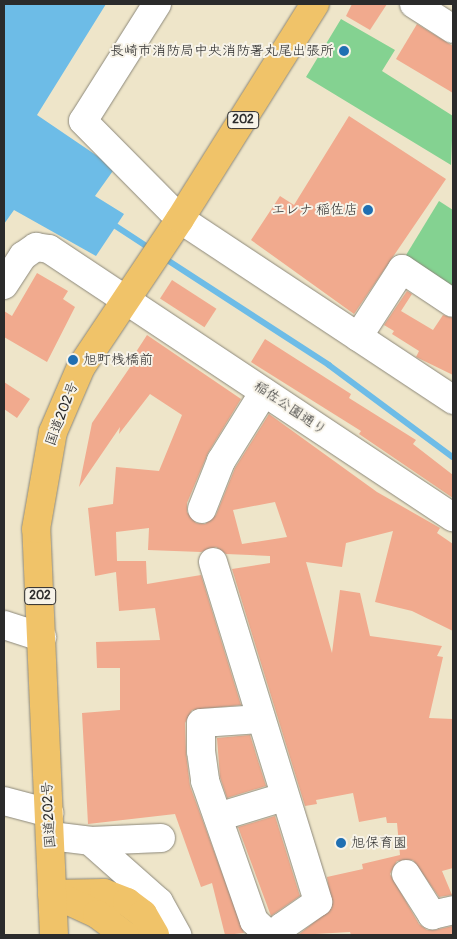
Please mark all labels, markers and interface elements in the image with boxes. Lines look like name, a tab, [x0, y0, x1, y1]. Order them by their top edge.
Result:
place label: 長崎市消防局中央消防署丸尾出張所	[110, 43, 334, 59]
marker: 長崎市消防局中央消防署丸尾出張所	[338, 45, 350, 57]
road number: 202	[227, 110, 259, 130]
place label: エレナ 稲佐店	[271, 202, 358, 218]
marker: エレナ 稲佐店	[362, 204, 374, 216]
place label: 旭町桟橋前	[83, 352, 153, 368]
marker: 旭町桟橋前	[67, 354, 79, 366]
street label: 稲佐公園通り	[250, 378, 330, 438]
street label: 国道202号	[42, 380, 82, 448]
road number: 202	[24, 586, 56, 606]
street label: 国道202号	[39, 781, 59, 849]
place label: 旭保育園	[351, 835, 407, 851]
marker: 旭保育園	[335, 837, 347, 849]

